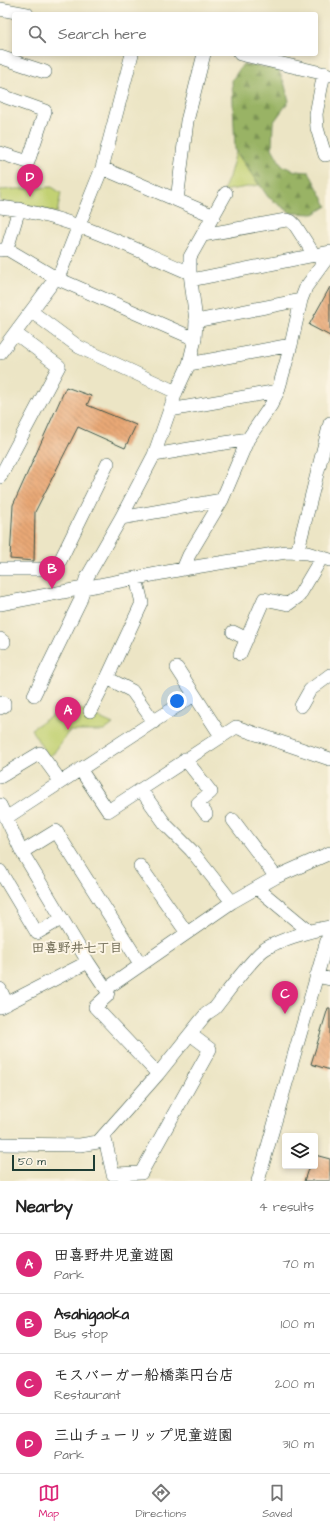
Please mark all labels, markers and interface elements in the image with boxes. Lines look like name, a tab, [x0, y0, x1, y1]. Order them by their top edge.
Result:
search box	[12, 12, 318, 56]
icon: search	[26, 23, 48, 45]
text: Search here	[58, 24, 147, 45]
pin: D	[17, 164, 43, 197]
pin: B	[39, 556, 65, 589]
your location	[167, 691, 187, 711]
pin: A	[55, 697, 81, 730]
district label: 田喜野井七丁目	[31, 939, 123, 957]
pin: C	[272, 981, 298, 1014]
map controls	[282, 1133, 318, 1169]
button: layers	[282, 1133, 318, 1169]
scale bar	[12, 1153, 95, 1172]
text: 50 m	[18, 1154, 46, 1169]
text: Nearby	[16, 1195, 73, 1219]
text: 4 results	[259, 1198, 314, 1216]
text: 田喜野井児童遊園	[54, 1245, 174, 1266]
text: A	[25, 1255, 33, 1273]
text: 70 m	[282, 1255, 314, 1273]
text: Park	[54, 1266, 84, 1284]
text: Asahigaoka	[54, 1304, 129, 1325]
text: B	[24, 1315, 34, 1333]
text: 100 m	[281, 1315, 314, 1333]
text: Bus stop	[54, 1325, 108, 1343]
text: モスバーガー船橋薬円台店	[54, 1365, 234, 1386]
text: C	[24, 1375, 34, 1393]
text: 200 m	[275, 1375, 314, 1393]
text: Restaurant	[54, 1386, 121, 1404]
text: 三山チューリップ児童遊園	[54, 1425, 233, 1446]
text: D	[25, 1435, 33, 1453]
text: 310 m	[282, 1435, 314, 1453]
text: Park	[54, 1446, 84, 1464]
tab: Map	[38, 1482, 60, 1521]
tab: Directions	[135, 1482, 187, 1521]
tab: Saved	[262, 1482, 292, 1521]

